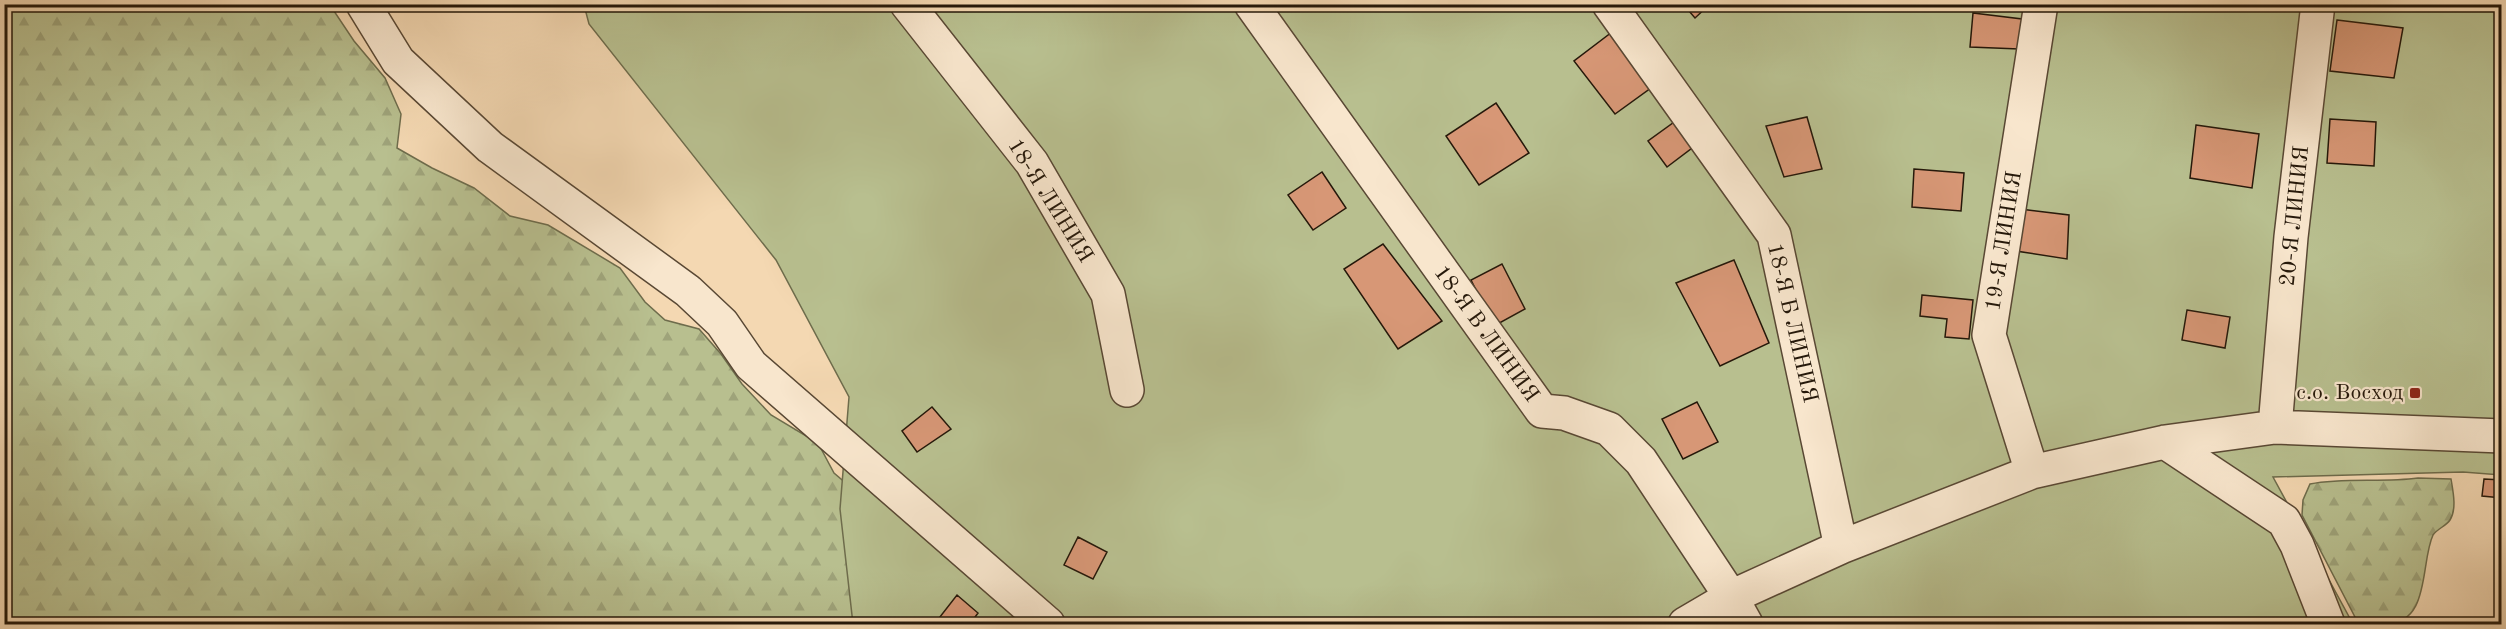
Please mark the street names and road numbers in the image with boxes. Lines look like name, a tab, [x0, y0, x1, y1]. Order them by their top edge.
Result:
street label: 18-Я ЛИНИЯ	[1003, 135, 1097, 267]
street label: 20-Я ЛИНИЯ	[2277, 145, 2313, 287]
street label: 19-Я ЛИНИЯ	[1982, 170, 2026, 312]
street label: 18-Я Б ЛИНИЯ	[1763, 241, 1821, 405]
street label: 18-Я В ЛИНИЯ	[1429, 262, 1543, 406]

